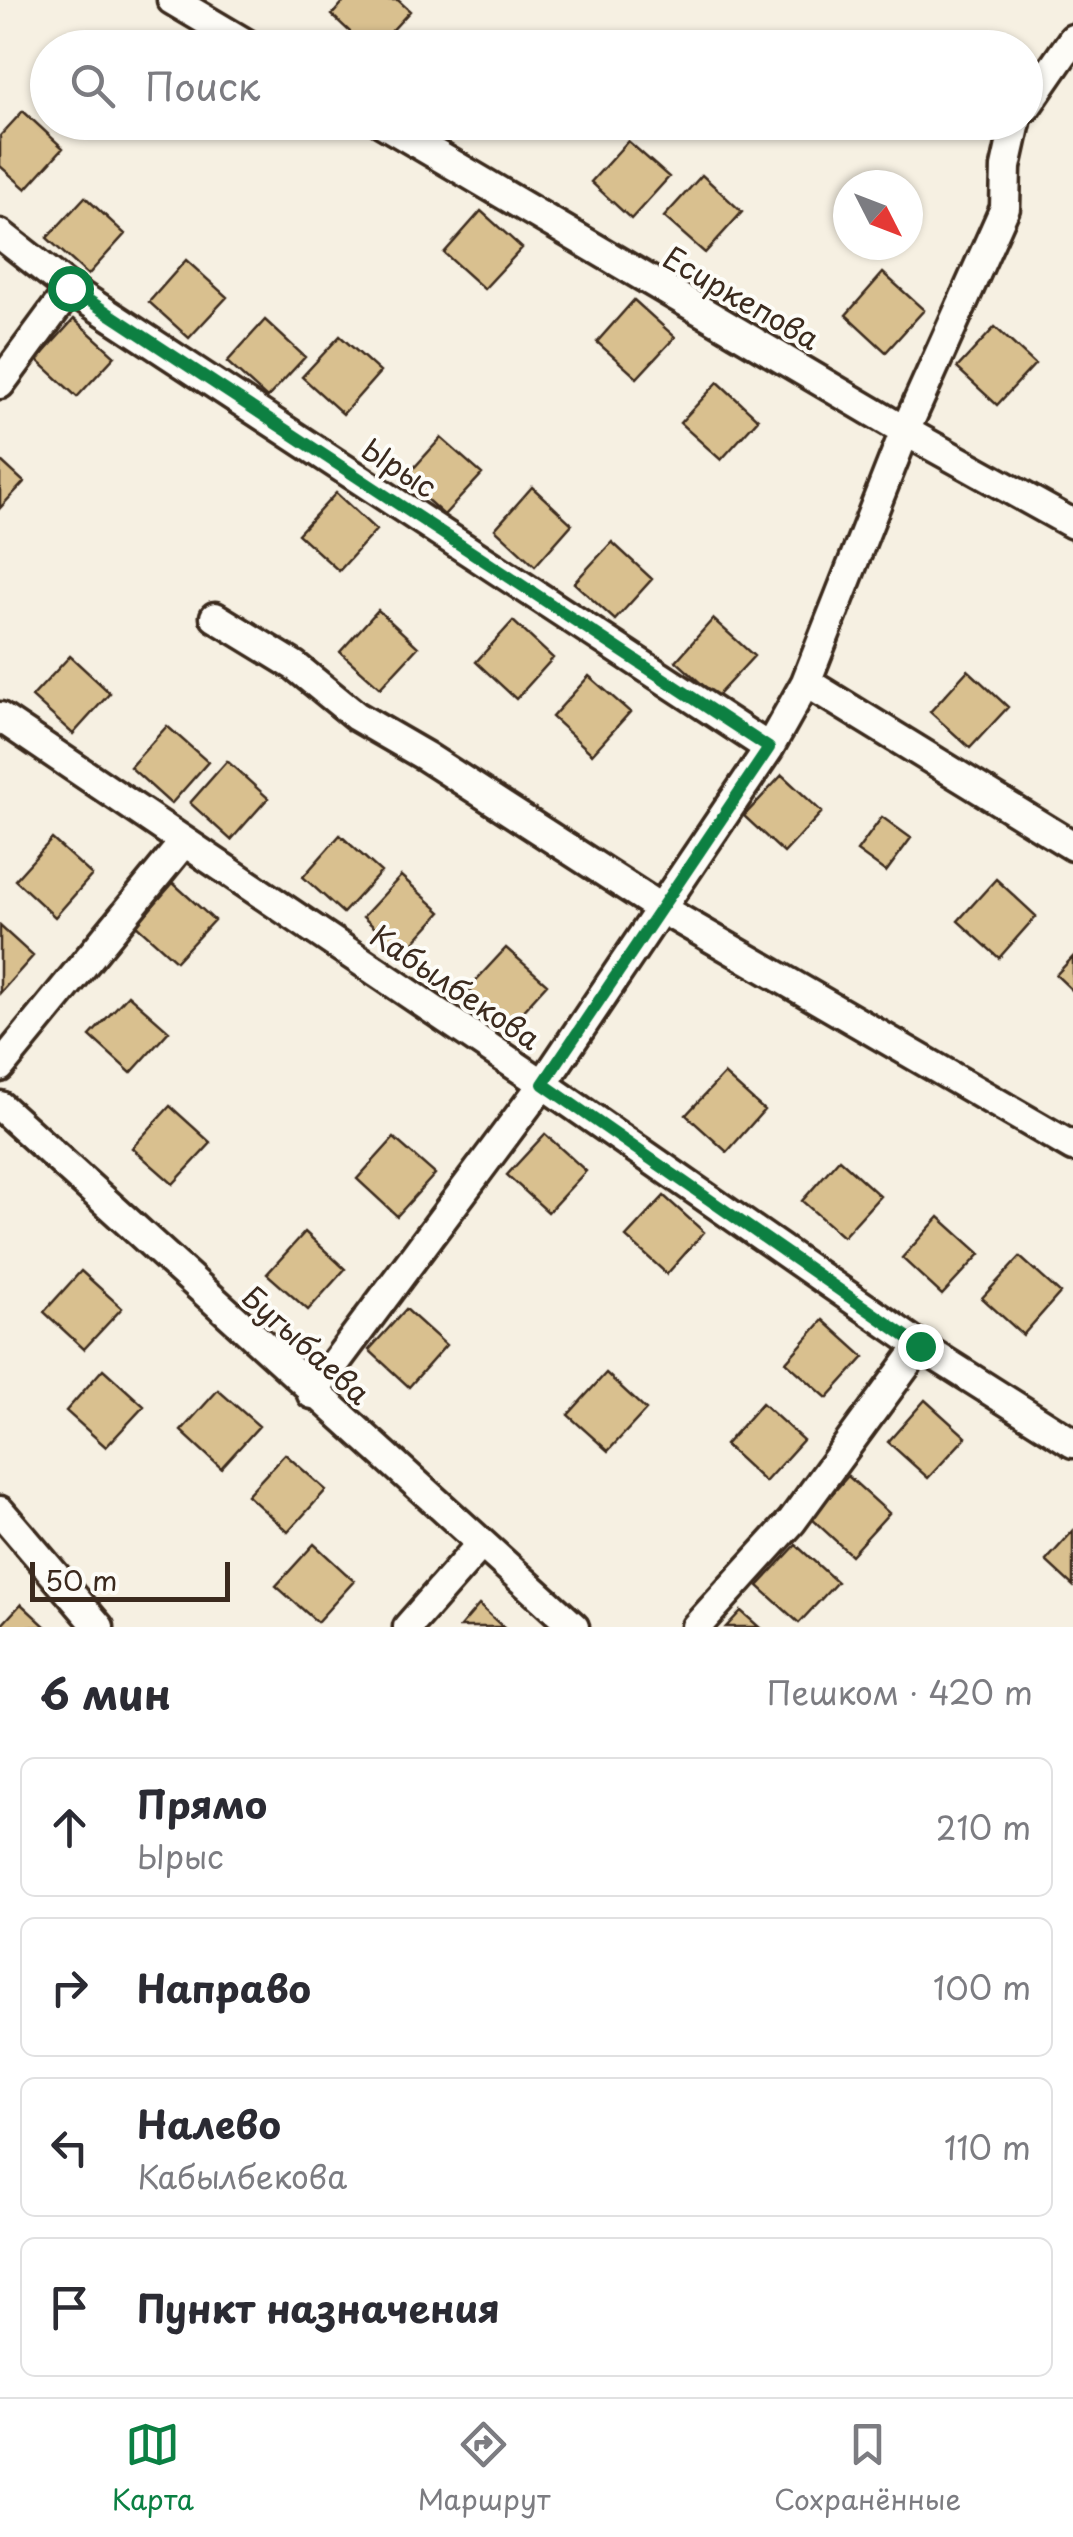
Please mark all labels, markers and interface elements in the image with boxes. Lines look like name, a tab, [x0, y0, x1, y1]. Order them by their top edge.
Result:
search box	[30, 30, 1043, 140]
text: Поиск	[145, 57, 260, 114]
icon: search	[65, 58, 120, 113]
north arrow	[833, 170, 923, 260]
street label: Есиркепова	[655, 234, 829, 360]
route start	[48, 266, 94, 312]
street label: Ырыс	[354, 426, 446, 508]
street label: Кабылбекова	[362, 912, 551, 1060]
street label: Бугыбаева	[233, 1274, 382, 1414]
route end	[898, 1324, 944, 1370]
scale bar	[30, 1557, 230, 1602]
text: 50 m	[45, 1558, 118, 1601]
text: 6 мин	[40, 1661, 171, 1724]
text: Пешком · 420 m	[767, 1668, 1033, 1716]
text: Прямо	[137, 1775, 267, 1832]
icon: ahead	[42, 1800, 97, 1855]
text: 210 m	[936, 1803, 1031, 1851]
text: Ырыс	[137, 1832, 224, 1880]
text: Направо	[137, 1959, 311, 2016]
icon: right	[42, 1960, 97, 2015]
text: 100 m	[933, 1963, 1031, 2011]
text: Налево	[137, 2095, 281, 2152]
icon: left	[42, 2120, 97, 2175]
text: 110 m	[944, 2123, 1031, 2171]
text: Кабылбекова	[137, 2152, 347, 2200]
text: Пункт назначения	[137, 2279, 500, 2336]
icon: arrive	[42, 2280, 97, 2335]
tab: Карта	[112, 2417, 194, 2520]
tab: Маршрут	[418, 2417, 550, 2520]
tab: Сохранённые	[774, 2417, 961, 2520]

